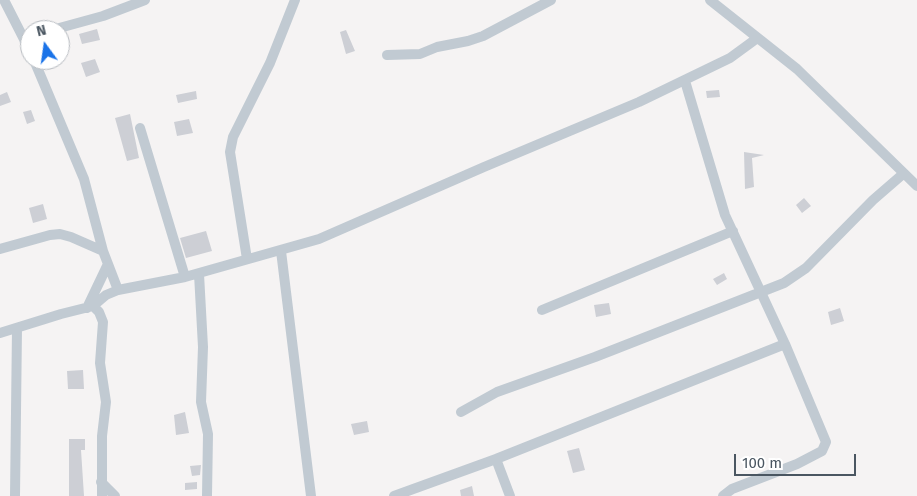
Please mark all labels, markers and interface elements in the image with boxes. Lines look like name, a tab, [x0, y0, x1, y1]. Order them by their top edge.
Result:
north arrow	[20, 20, 70, 70]
text: N	[35, 22, 48, 40]
scale bar	[737, 444, 860, 476]
text: 100 m	[742, 454, 782, 472]

